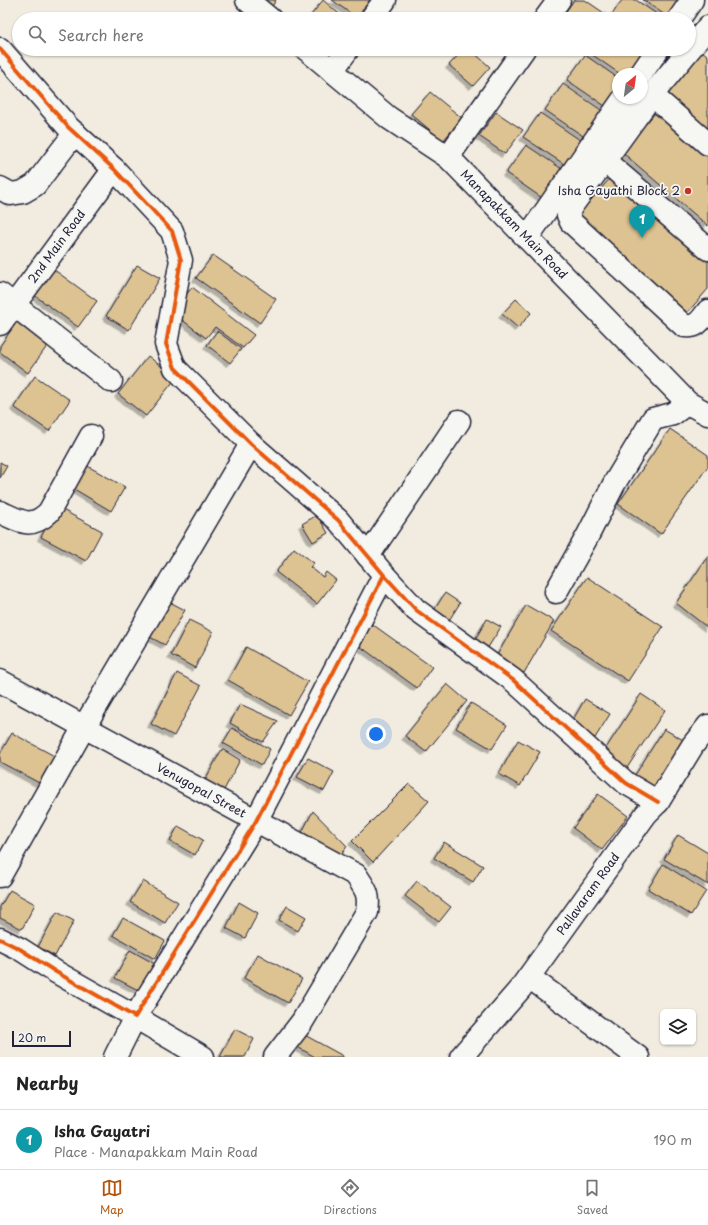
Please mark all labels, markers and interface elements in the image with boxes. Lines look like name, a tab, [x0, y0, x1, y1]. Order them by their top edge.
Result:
search box	[12, 12, 696, 56]
icon: search	[26, 23, 48, 45]
text: Search here	[58, 23, 144, 46]
north arrow	[612, 68, 648, 104]
street label: Manapakkam Main Road	[457, 165, 572, 283]
place label: Isha Gayathi Block 2	[558, 181, 680, 199]
marker: Isha Gayathi Block 2	[683, 186, 693, 196]
street label: 2nd Main Road	[23, 205, 89, 287]
pin: 1	[629, 205, 655, 238]
your location	[366, 724, 386, 744]
street label: Venugopal Street	[153, 758, 250, 822]
street label: Pallavaram Road	[552, 849, 623, 938]
map controls	[660, 1009, 696, 1045]
button: layers	[660, 1009, 696, 1045]
scale bar	[12, 1029, 71, 1048]
text: 20 m	[18, 1029, 46, 1046]
text: Nearby	[16, 1070, 78, 1096]
text: Isha Gayatri	[54, 1119, 150, 1142]
text: 1	[26, 1130, 32, 1149]
text: 190 m	[653, 1130, 692, 1149]
text: Place · Manapakkam Main Road	[54, 1142, 258, 1161]
tab: Map	[100, 1177, 123, 1218]
tab: Directions	[323, 1177, 377, 1218]
tab: Saved	[577, 1177, 608, 1218]

